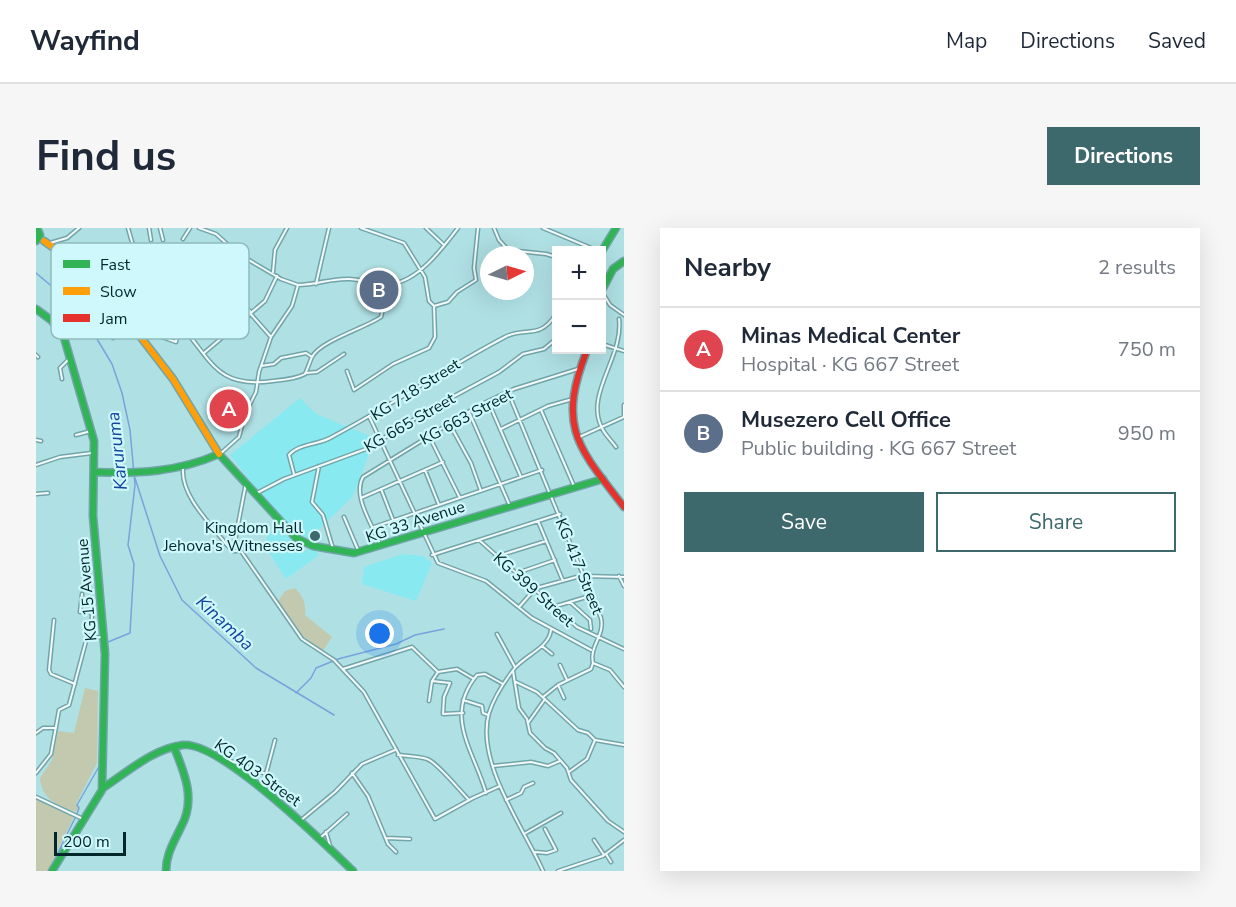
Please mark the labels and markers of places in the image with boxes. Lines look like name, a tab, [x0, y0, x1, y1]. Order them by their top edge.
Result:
pin: B	[360, 268, 398, 312]
pin: A	[210, 386, 248, 432]
place label: Kingdom Hall Jehova's Witnesses	[162, 517, 303, 557]
marker: Kingdom Hall Jehova's Witnesses	[308, 529, 322, 543]

